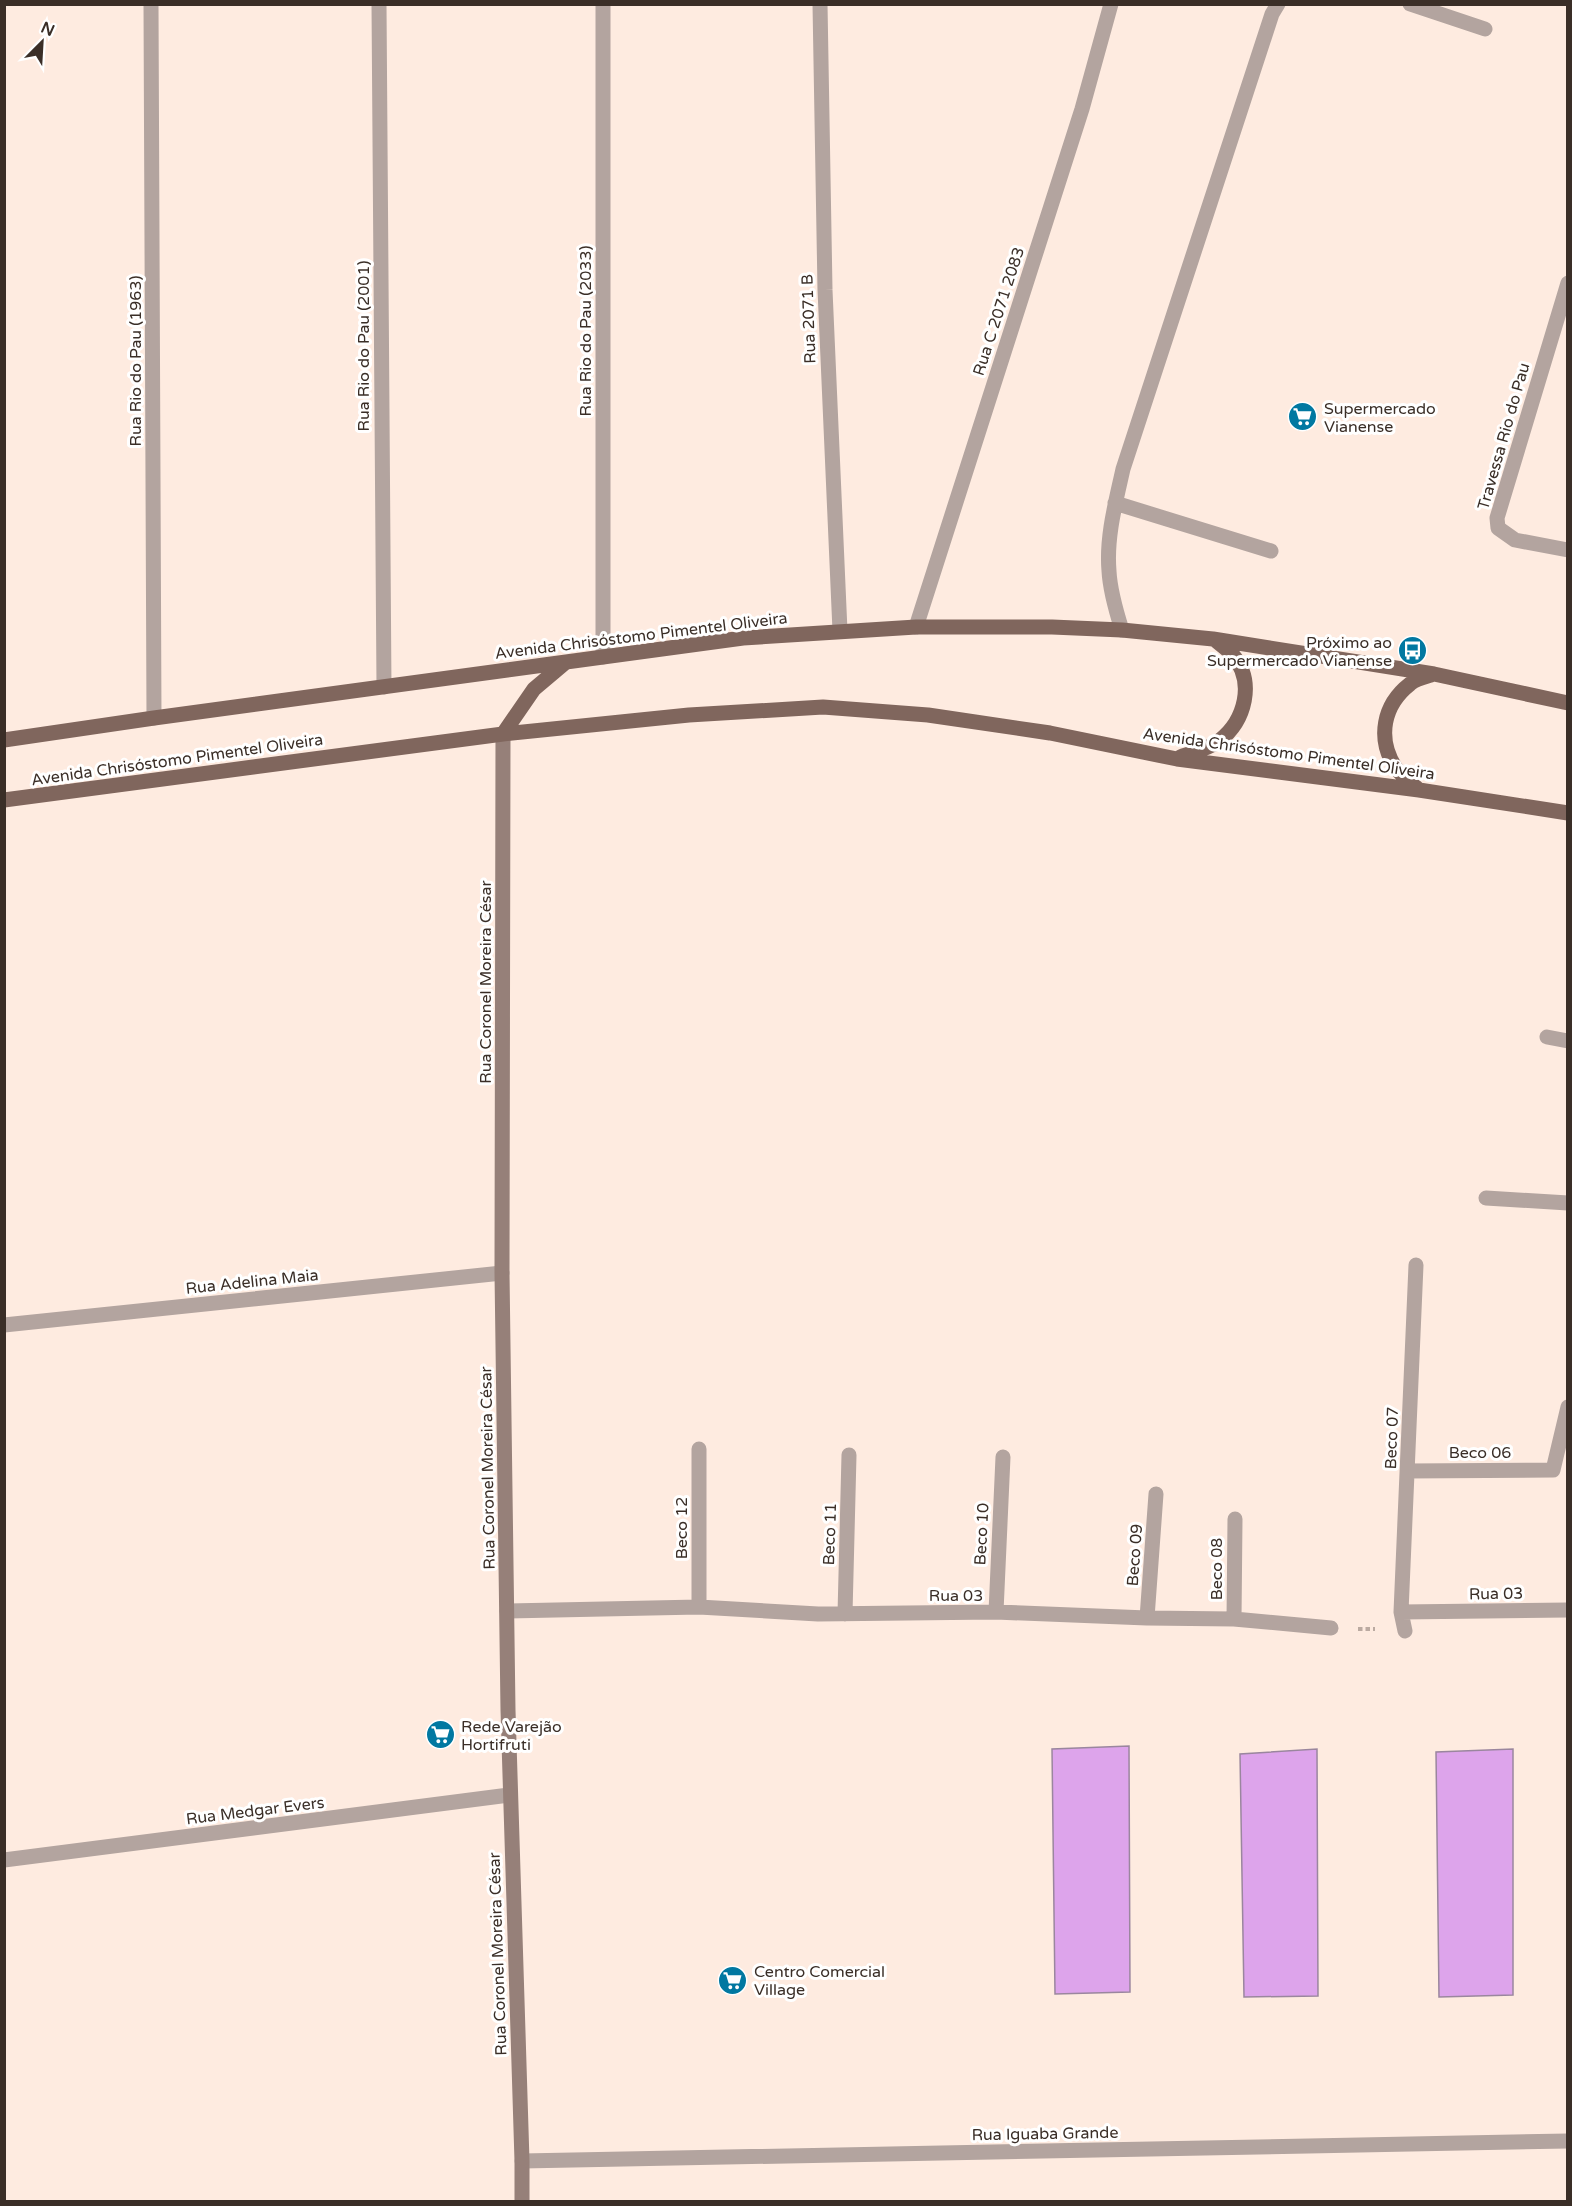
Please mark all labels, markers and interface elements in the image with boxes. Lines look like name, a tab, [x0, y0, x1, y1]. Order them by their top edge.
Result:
north arrow	[12, 12, 72, 72]
text: N	[38, 17, 58, 41]
street label: Rua C 2071 2083	[969, 244, 1029, 378]
street label: Rua Rio do Pau (2033)	[576, 246, 596, 416]
street label: Rua Rio do Pau (2001)	[354, 261, 374, 431]
street label: Rua 2071 B	[797, 274, 821, 364]
street label: Rua Rio do Pau (1963)	[126, 276, 146, 446]
street label: Travessa Rio do Pau	[1473, 360, 1535, 512]
place label: Supermercado Vianense	[1324, 399, 1436, 437]
supermarket icon: Supermercado Vianense	[1287, 401, 1319, 433]
street label: Avenida Chrisóstomo Pimentel Oliveira	[494, 608, 789, 664]
place label: Próximo ao Supermercado Vianense	[1207, 633, 1392, 671]
bus stop icon: Próximo ao Supermercado Vianense	[1397, 635, 1429, 667]
street label: Avenida Chrisóstomo Pimentel Oliveira	[1142, 724, 1436, 784]
street label: Avenida Chrisóstomo Pimentel Oliveira	[30, 730, 324, 790]
street label: Rua Coronel Moreira César	[476, 879, 496, 1084]
street label: Rua Adelina Maia	[185, 1265, 320, 1299]
street label: Rua Coronel Moreira César	[476, 1365, 500, 1570]
street label: Beco 07	[1381, 1406, 1403, 1470]
street label: Beco 06	[1449, 1443, 1511, 1463]
street label: Beco 12	[672, 1497, 692, 1559]
street label: Beco 11	[819, 1502, 841, 1566]
street label: Beco 10	[970, 1502, 994, 1566]
street label: Beco 09	[1123, 1523, 1147, 1587]
street label: Beco 08	[1207, 1538, 1227, 1600]
street label: Rua 03	[1469, 1584, 1523, 1604]
street label: Rua 03	[929, 1586, 983, 1606]
place label: Rede Varejão Hortifruti	[461, 1717, 562, 1755]
supermarket icon: Rede Varejão Hortifruti	[424, 1719, 456, 1751]
street label: Rua Medgar Evers	[185, 1793, 325, 1829]
street label: Rua Coronel Moreira César	[484, 1851, 512, 2056]
place label: Centro Comercial Village	[754, 1962, 885, 2000]
supermarket icon: Centro Comercial Village	[717, 1964, 749, 1996]
street label: Rua Iguaba Grande	[971, 2123, 1119, 2145]

